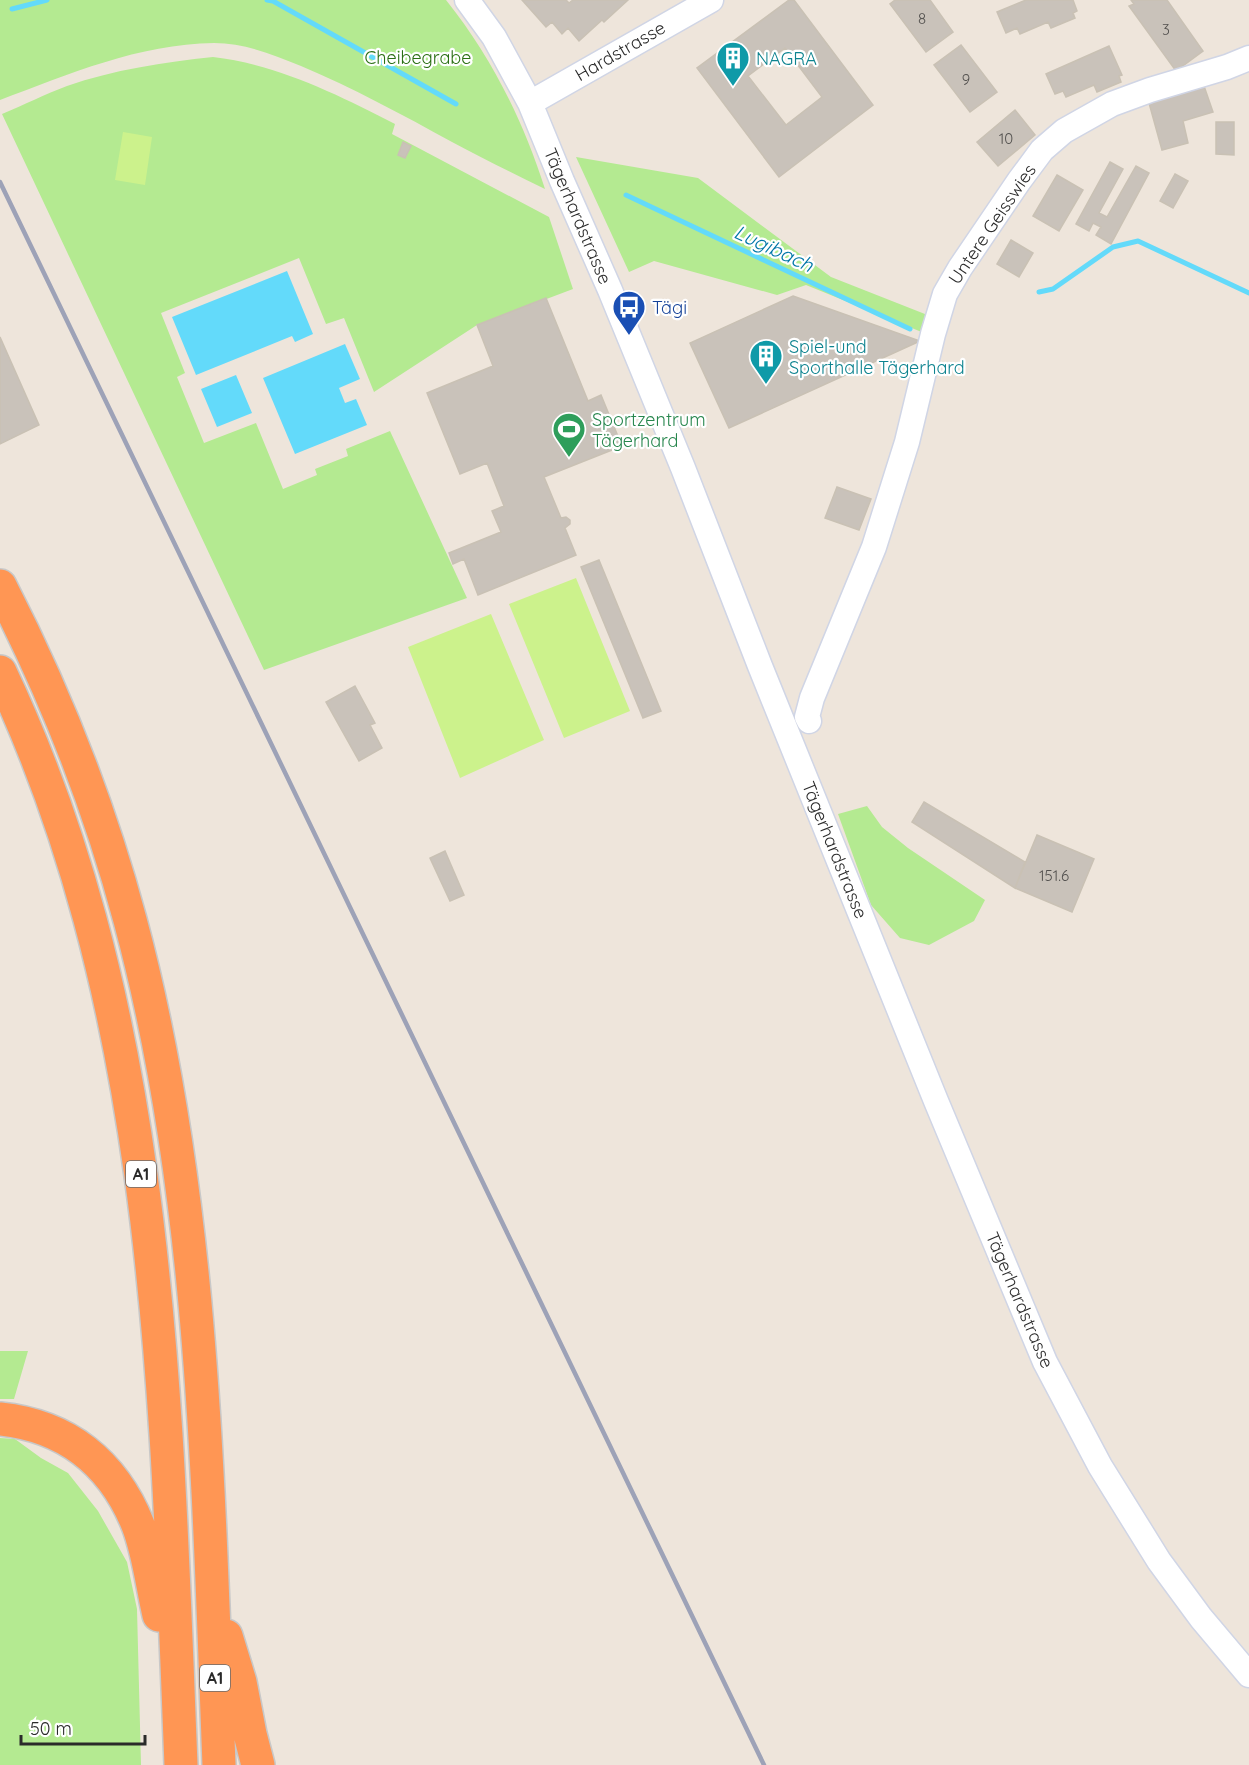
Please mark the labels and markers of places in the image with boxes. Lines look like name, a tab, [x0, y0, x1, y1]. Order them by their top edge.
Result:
building icon: NAGRA	[715, 40, 751, 87]
place label: NAGRA	[756, 47, 817, 70]
bus stop icon: Tägi	[611, 289, 647, 336]
place label: Tägi	[652, 296, 687, 319]
place label: Spiel-und Sporthalle Tägerhard	[789, 335, 965, 379]
building icon: Spiel-und Sporthalle Tägerhard	[748, 338, 784, 385]
place label: Sportzentrum Tägerhard	[592, 408, 706, 452]
sports icon: Sportzentrum Tägerhard	[551, 411, 587, 458]

